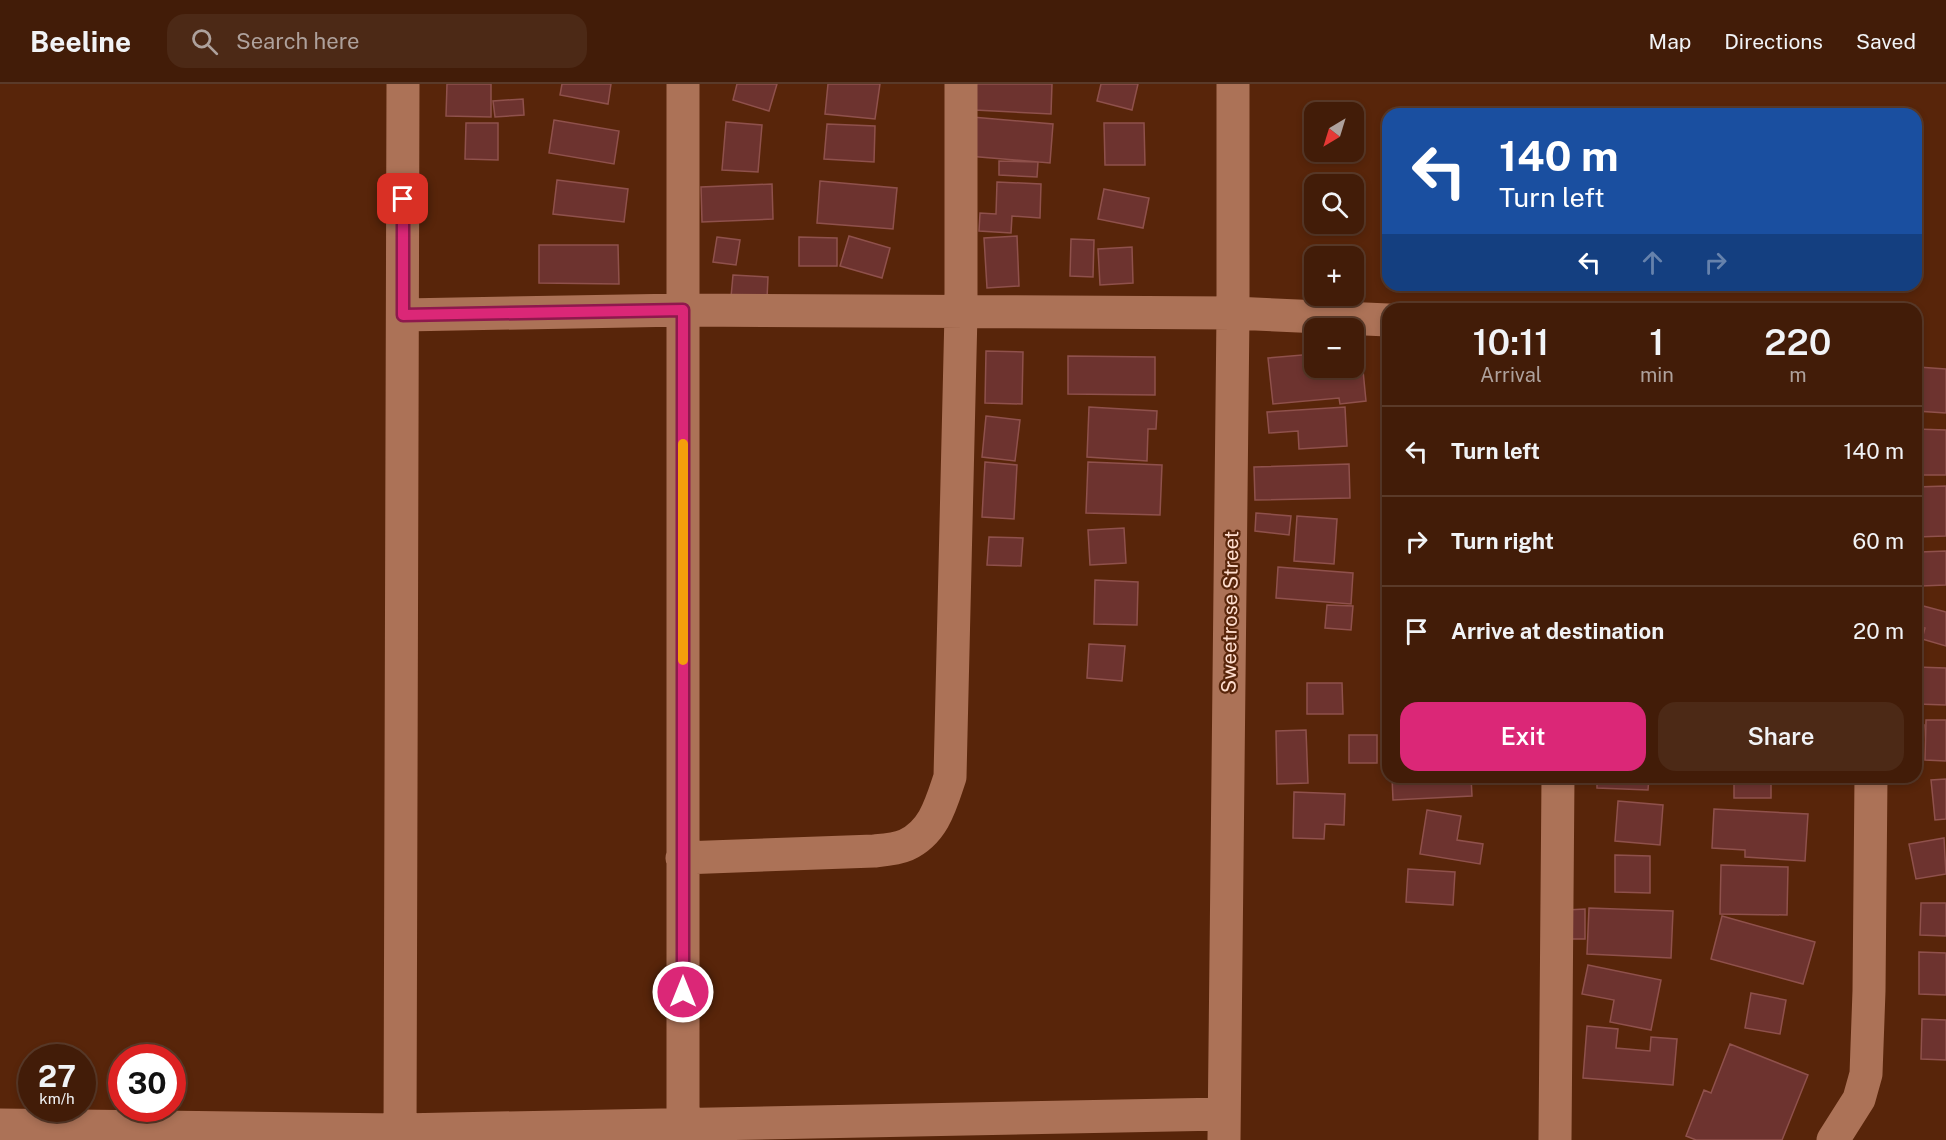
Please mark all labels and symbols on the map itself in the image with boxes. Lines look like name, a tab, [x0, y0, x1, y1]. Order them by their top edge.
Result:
north arrow	[1304, 102, 1364, 162]
pin	[377, 173, 428, 224]
street label: Sweetrose Street	[1217, 531, 1243, 693]
position arrow	[651, 960, 715, 1024]
speed limit sign: 30	[108, 1044, 186, 1122]

